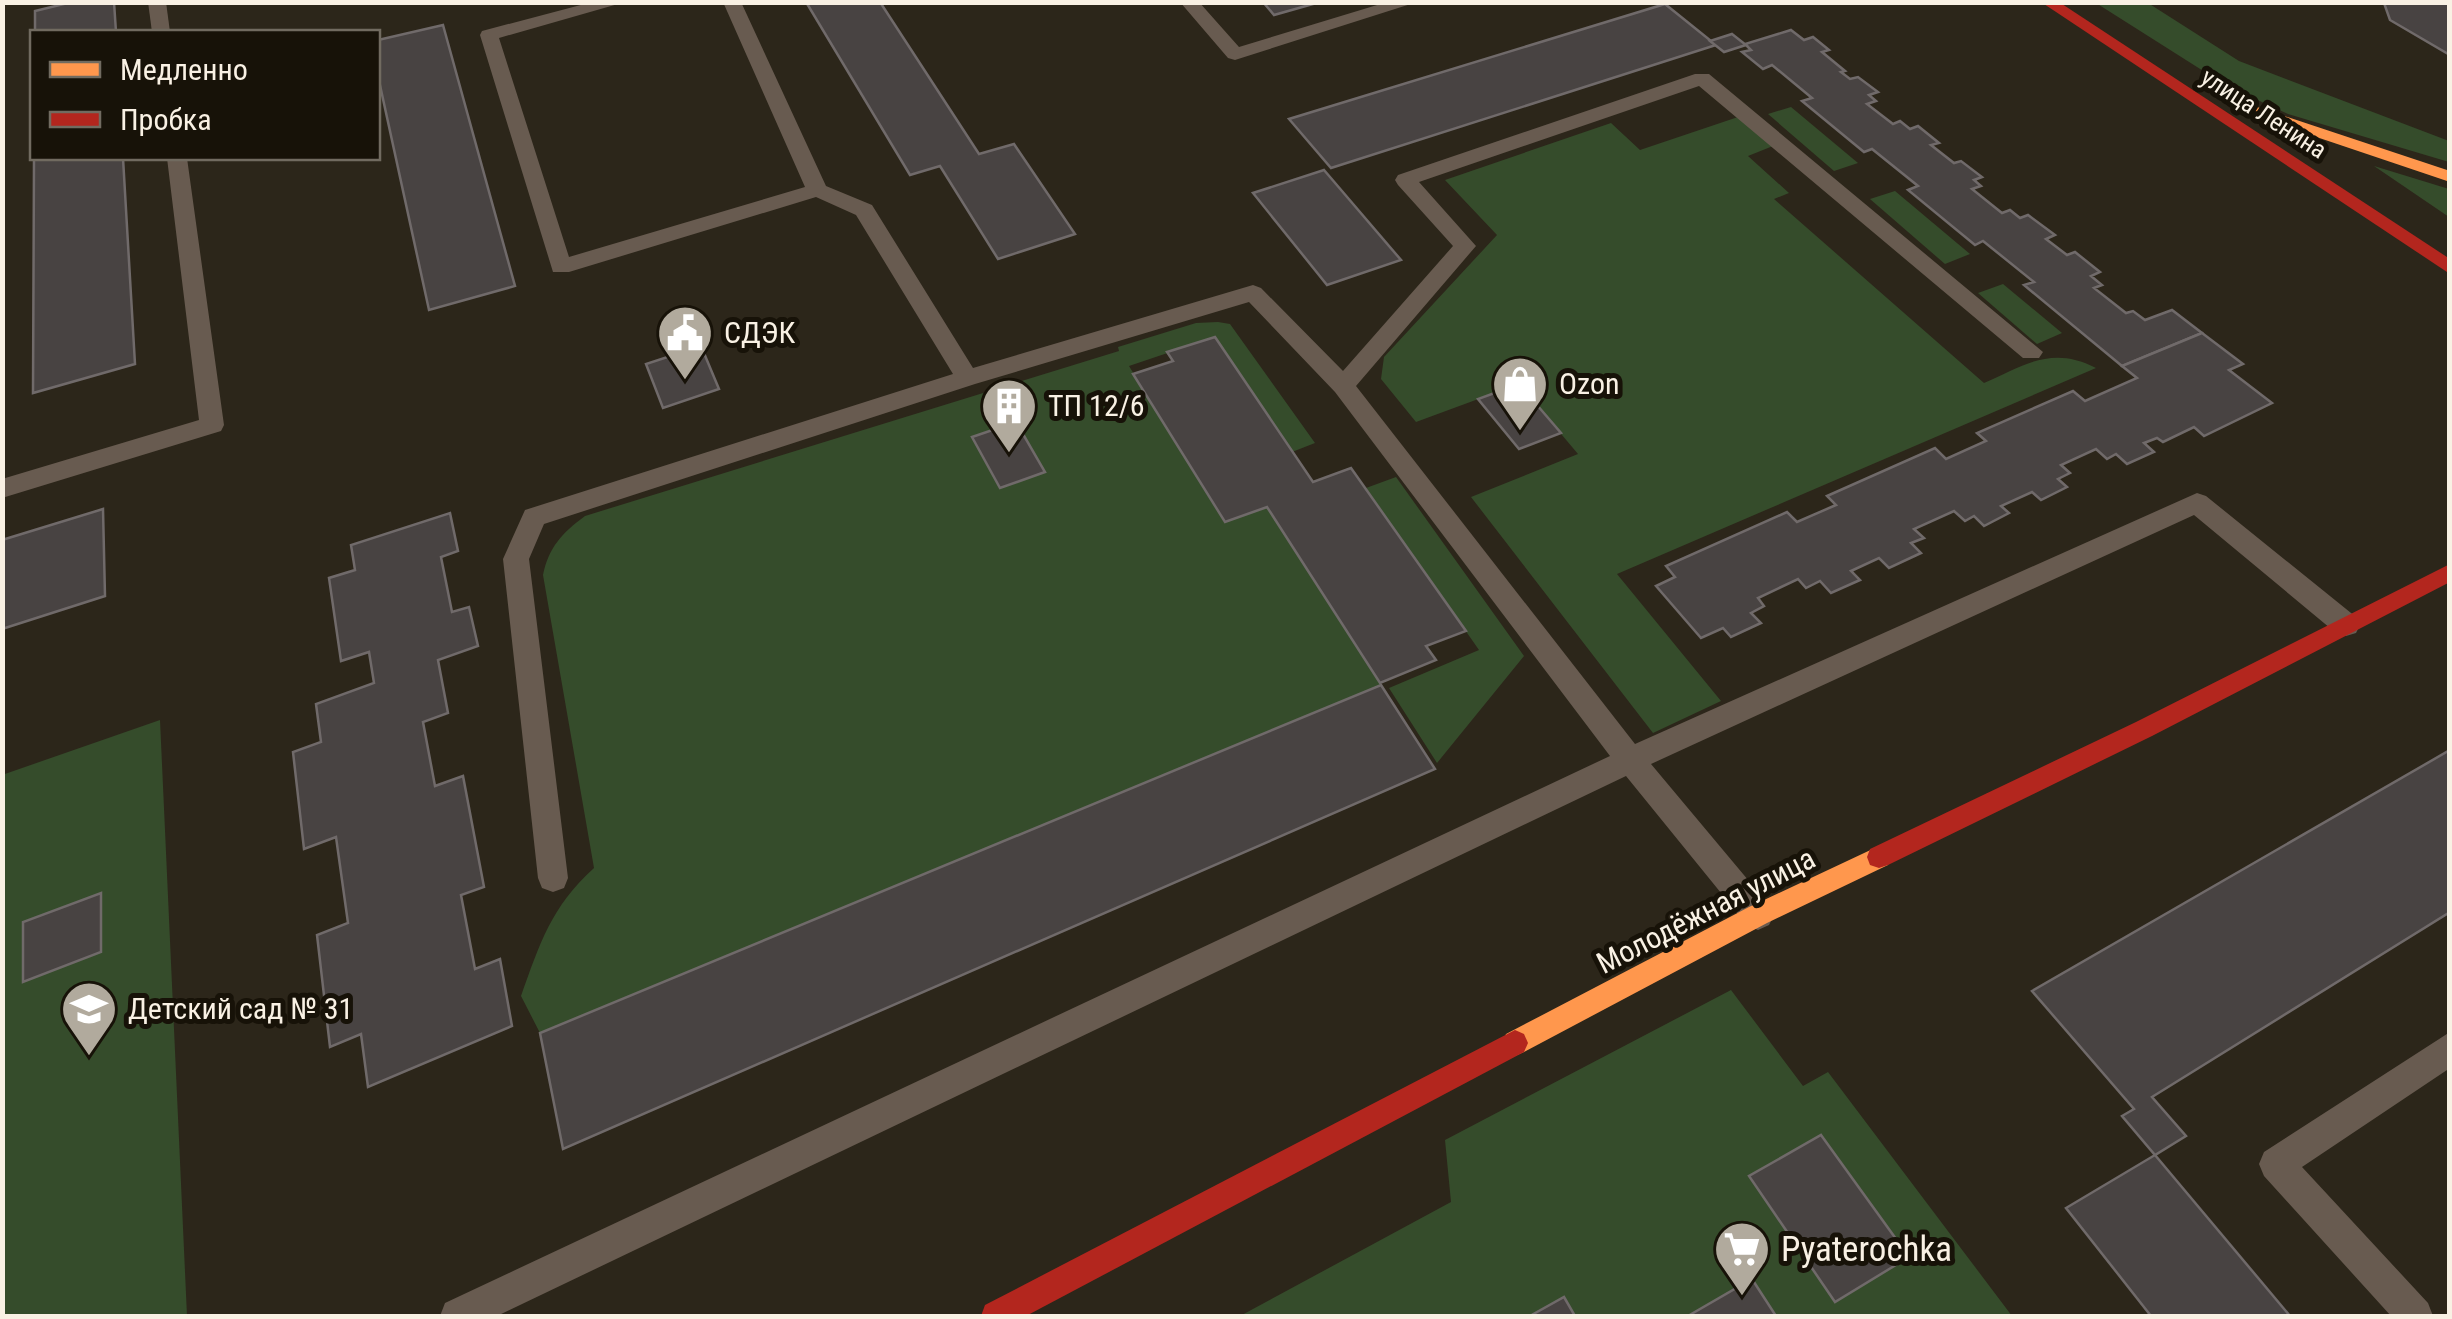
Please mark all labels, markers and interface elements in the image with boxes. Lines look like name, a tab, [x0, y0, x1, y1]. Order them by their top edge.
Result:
legend	[30, 30, 380, 160]
text: Медленно	[120, 52, 248, 87]
street label: улица Ленина	[2196, 62, 2332, 165]
text: Пробка	[120, 102, 212, 137]
public building icon: СДЭК	[655, 303, 715, 382]
place label: СДЭК	[724, 315, 796, 350]
shop icon: Ozon	[1490, 354, 1550, 433]
place label: Ozon	[1559, 366, 1620, 401]
building icon: ТП 12/6	[979, 376, 1039, 455]
place label: ТП 12/6	[1048, 388, 1145, 423]
street label: Молодёжная улица	[1591, 840, 1821, 981]
school or university icon: Детский сад № 31	[59, 979, 119, 1058]
place label: Детский сад № 31	[128, 991, 353, 1026]
supermarket icon: Pyaterochka	[1712, 1219, 1772, 1298]
place label: Pyaterochka	[1781, 1229, 1952, 1270]

